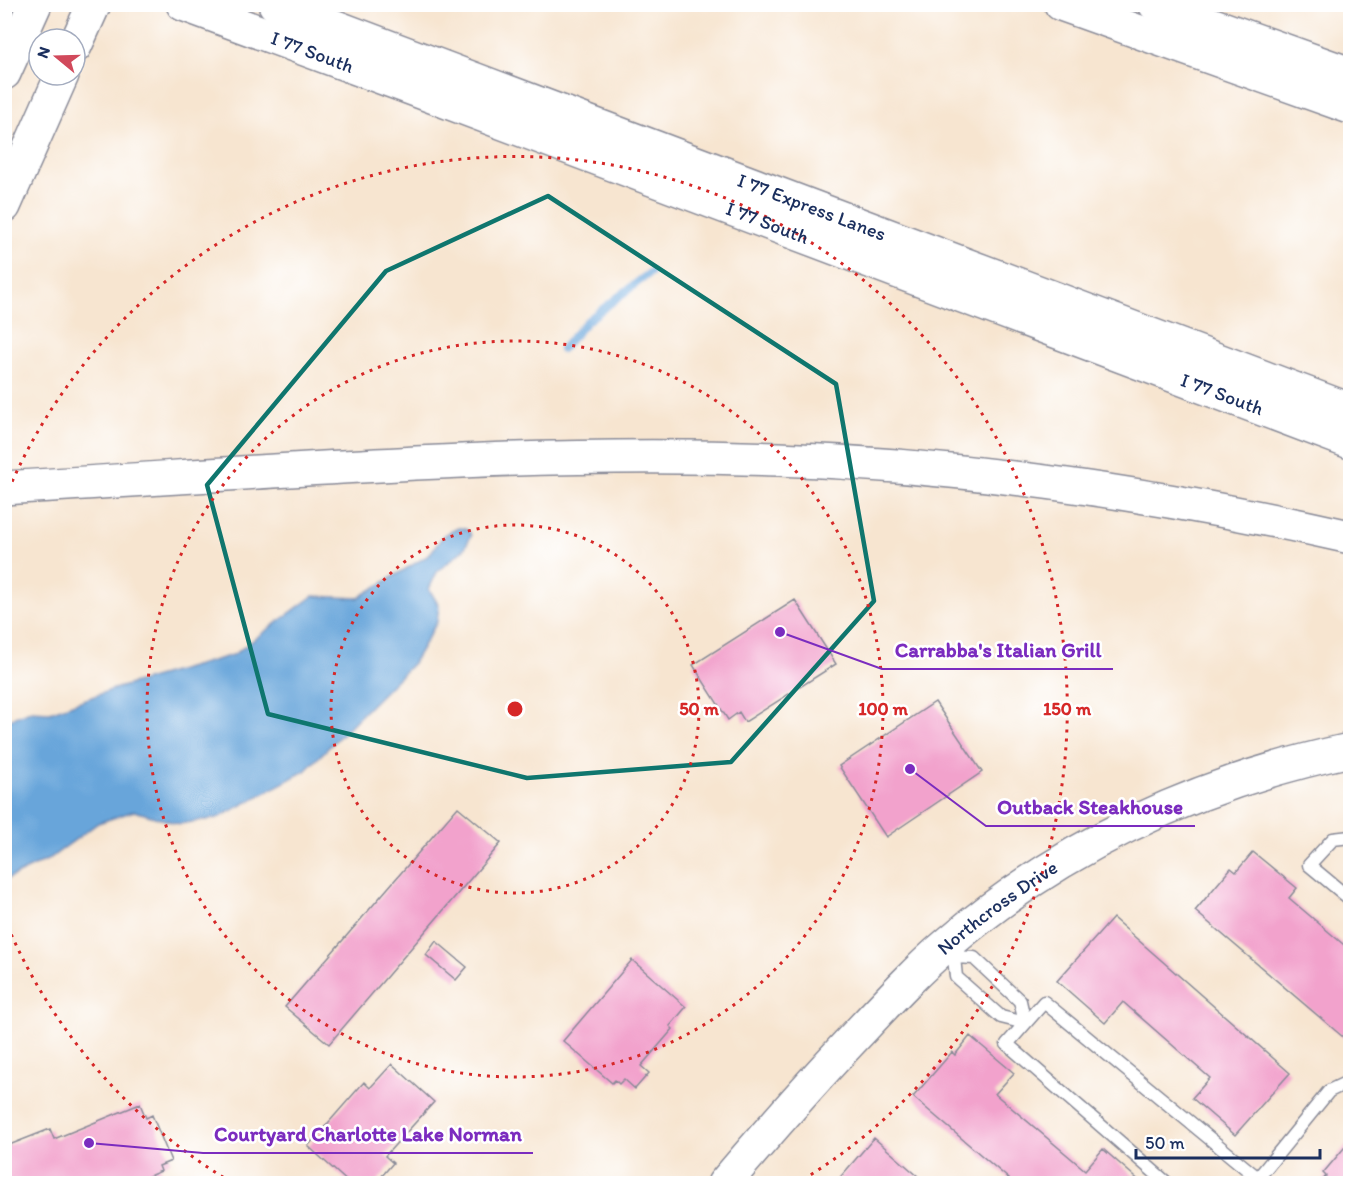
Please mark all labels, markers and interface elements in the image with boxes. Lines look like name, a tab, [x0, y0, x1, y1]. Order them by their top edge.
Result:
street label: I 77 South	[268, 26, 357, 78]
north arrow	[27, 27, 87, 87]
text: N	[33, 44, 54, 60]
street label: I 77 Express Lanes	[734, 168, 890, 246]
street label: I 77 South	[723, 196, 812, 249]
street label: I 77 South	[1178, 367, 1267, 420]
callout: Carrabba's Italian Grill	[882, 630, 1113, 669]
text: Carrabba's Italian Grill	[895, 637, 1102, 662]
text: 50 m	[679, 698, 720, 720]
text: 100 m	[858, 698, 909, 720]
text: 150 m	[1043, 698, 1092, 720]
centre of rings	[505, 699, 525, 719]
callout: Outback Steakhouse	[986, 787, 1195, 826]
text: Outback Steakhouse	[997, 794, 1183, 819]
street label: Northcross Drive	[932, 855, 1062, 960]
callout: Courtyard Charlotte Lake Norman	[203, 1114, 533, 1153]
text: Courtyard Charlotte Lake Norman	[214, 1121, 522, 1147]
scale bar	[1136, 1122, 1320, 1160]
text: 50 m	[1145, 1132, 1185, 1154]

